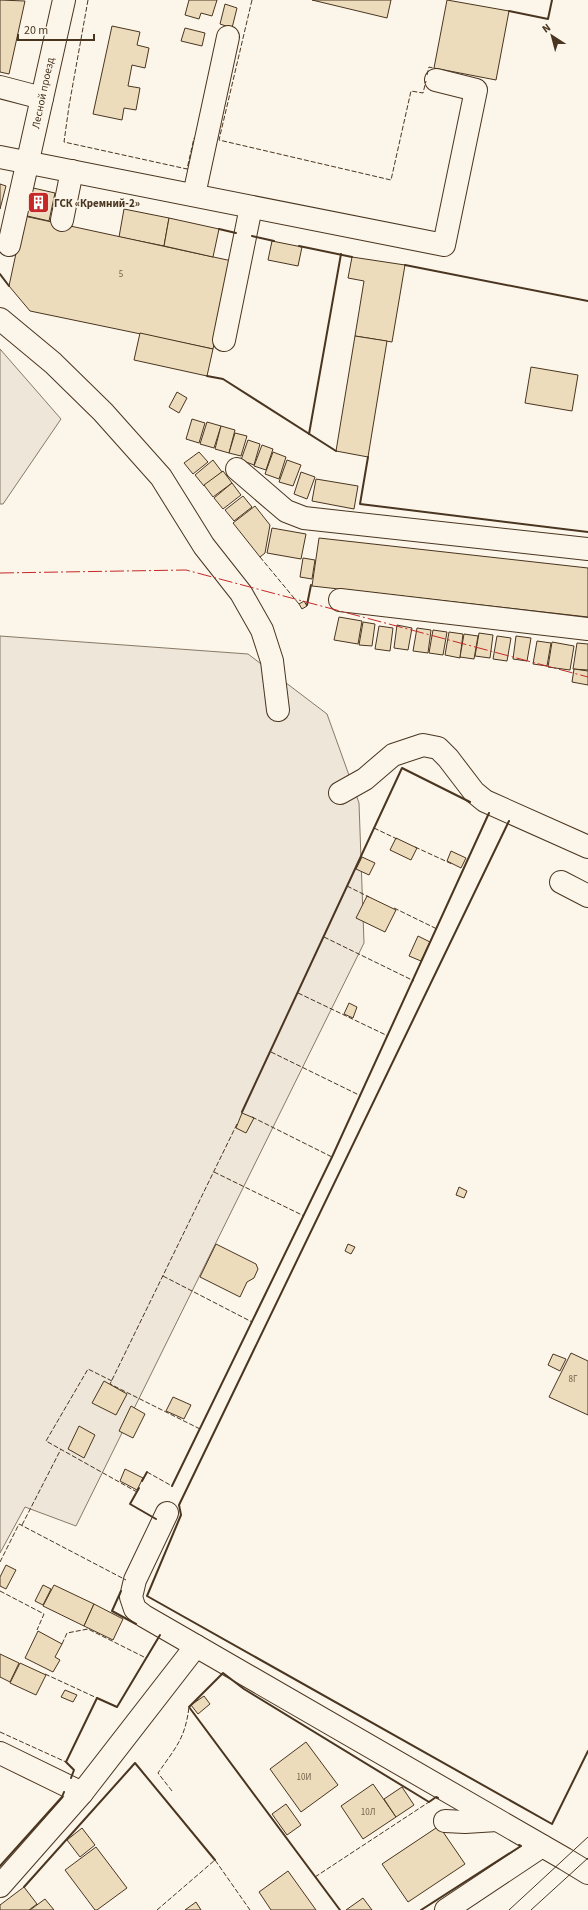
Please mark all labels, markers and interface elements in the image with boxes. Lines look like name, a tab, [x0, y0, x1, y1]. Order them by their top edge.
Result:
scale bar	[18, 16, 94, 42]
north arrow	[532, 16, 572, 56]
text: N	[539, 20, 554, 37]
text: 20 m	[24, 22, 48, 39]
street label: Лесной проезд	[28, 56, 58, 130]
building icon: ГСК «Кремний-2»	[26, 190, 52, 216]
place label: ГСК «Кремний-2»	[54, 196, 140, 211]
house number: 5	[119, 268, 124, 281]
house number: 8Г	[569, 1373, 578, 1386]
house number: 10И	[297, 1771, 312, 1784]
house number: 10Л	[361, 1806, 375, 1819]

